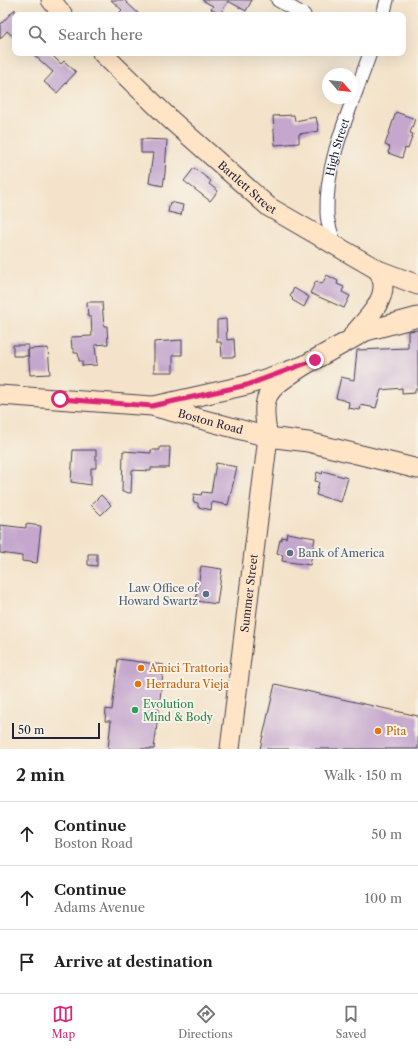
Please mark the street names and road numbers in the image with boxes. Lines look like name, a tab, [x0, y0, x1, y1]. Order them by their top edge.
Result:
street label: High Street	[323, 116, 352, 177]
street label: Bartlett Street	[215, 158, 279, 217]
street label: Boston Road	[176, 406, 245, 437]
street label: Summer Street	[237, 553, 261, 633]

